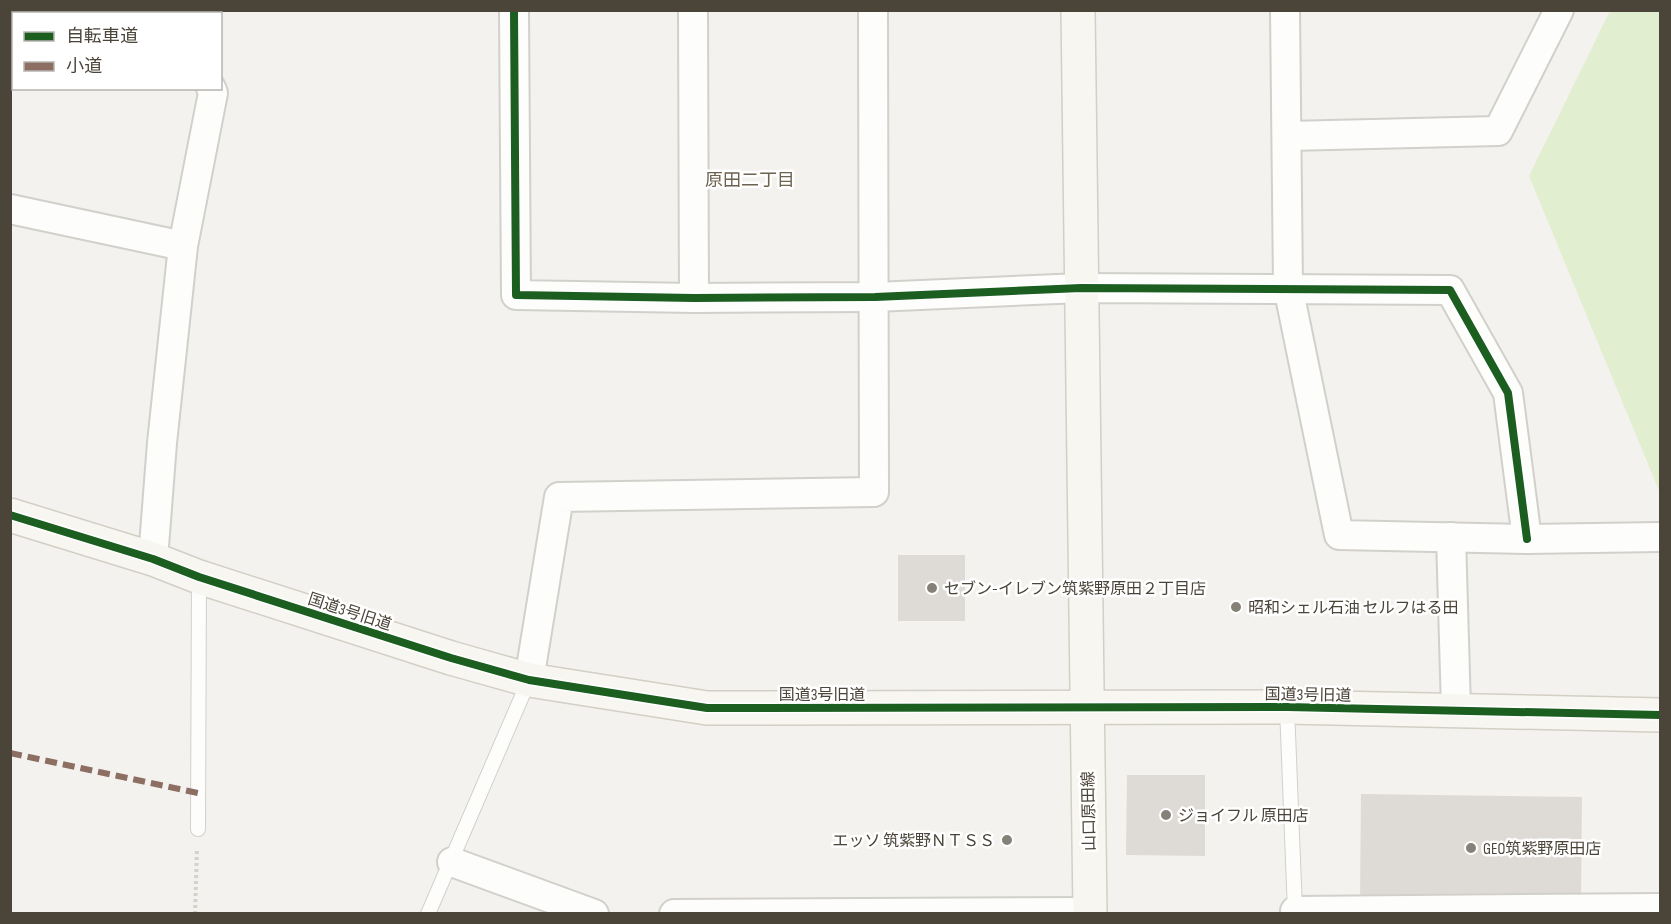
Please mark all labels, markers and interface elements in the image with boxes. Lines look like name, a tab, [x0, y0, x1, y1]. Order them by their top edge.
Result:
legend	[12, 12, 222, 90]
text: 自転車道	[66, 26, 138, 47]
text: 小道	[66, 56, 102, 77]
district label: 原田二丁目	[705, 170, 795, 191]
place label: セブン-イレブン筑紫野原田２丁目店	[944, 580, 1206, 599]
marker: セブン-イレブン筑紫野原田２丁目店	[925, 581, 939, 595]
street label: 国道3号旧道	[305, 590, 394, 635]
place label: 昭和シェル石油 セルフはる田	[1248, 599, 1459, 618]
marker: 昭和シェル石油 セルフはる田	[1229, 600, 1243, 614]
street label: 国道3号旧道	[1264, 685, 1351, 706]
street label: 国道3号旧道	[779, 686, 865, 705]
street label: 山口原田線	[1079, 771, 1100, 851]
place label: ジョイフル 原田店	[1178, 807, 1309, 826]
marker: ジョイフル 原田店	[1159, 808, 1173, 822]
place label: エッソ 筑紫野ＮＴＳＳ	[832, 832, 995, 851]
marker: エッソ 筑紫野ＮＴＳＳ	[1000, 833, 1014, 847]
place label: GEO筑紫野原田店	[1483, 840, 1601, 859]
marker: GEO筑紫野原田店	[1464, 841, 1478, 855]

